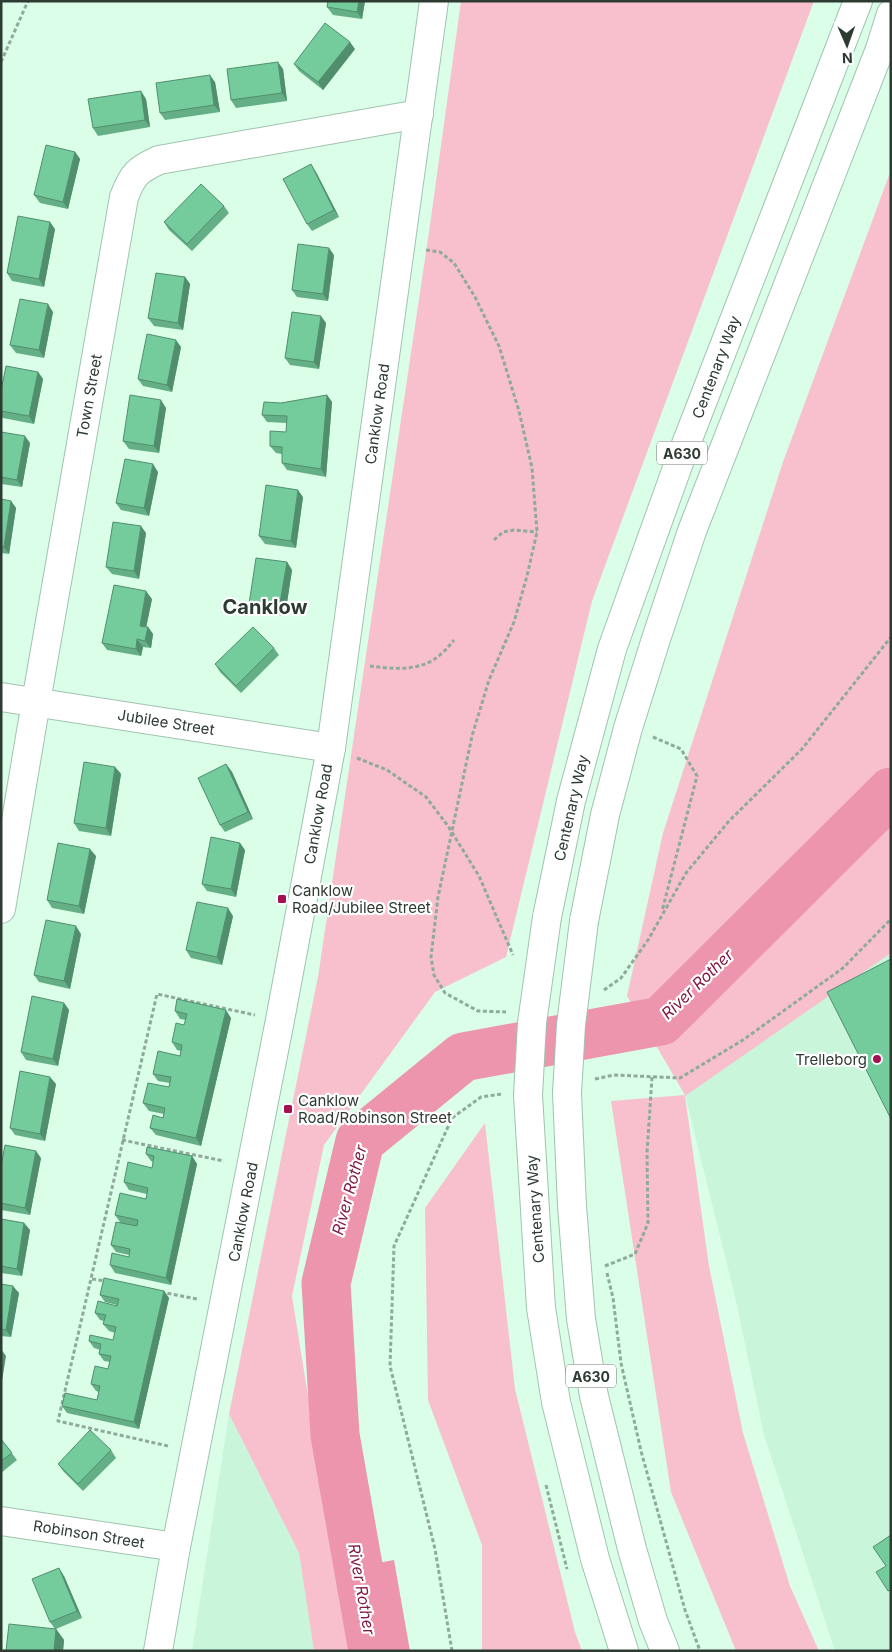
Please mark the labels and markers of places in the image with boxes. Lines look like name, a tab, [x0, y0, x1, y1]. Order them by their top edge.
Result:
place label: Canklow Road/Jubilee Street	[292, 881, 431, 917]
marker: Canklow Road/Jubilee Street	[276, 893, 288, 905]
place label: Trelleborg	[795, 1050, 867, 1069]
marker: Trelleborg	[871, 1053, 883, 1065]
place label: Canklow Road/Robinson Street	[298, 1091, 452, 1127]
marker: Canklow Road/Robinson Street	[282, 1103, 294, 1115]

